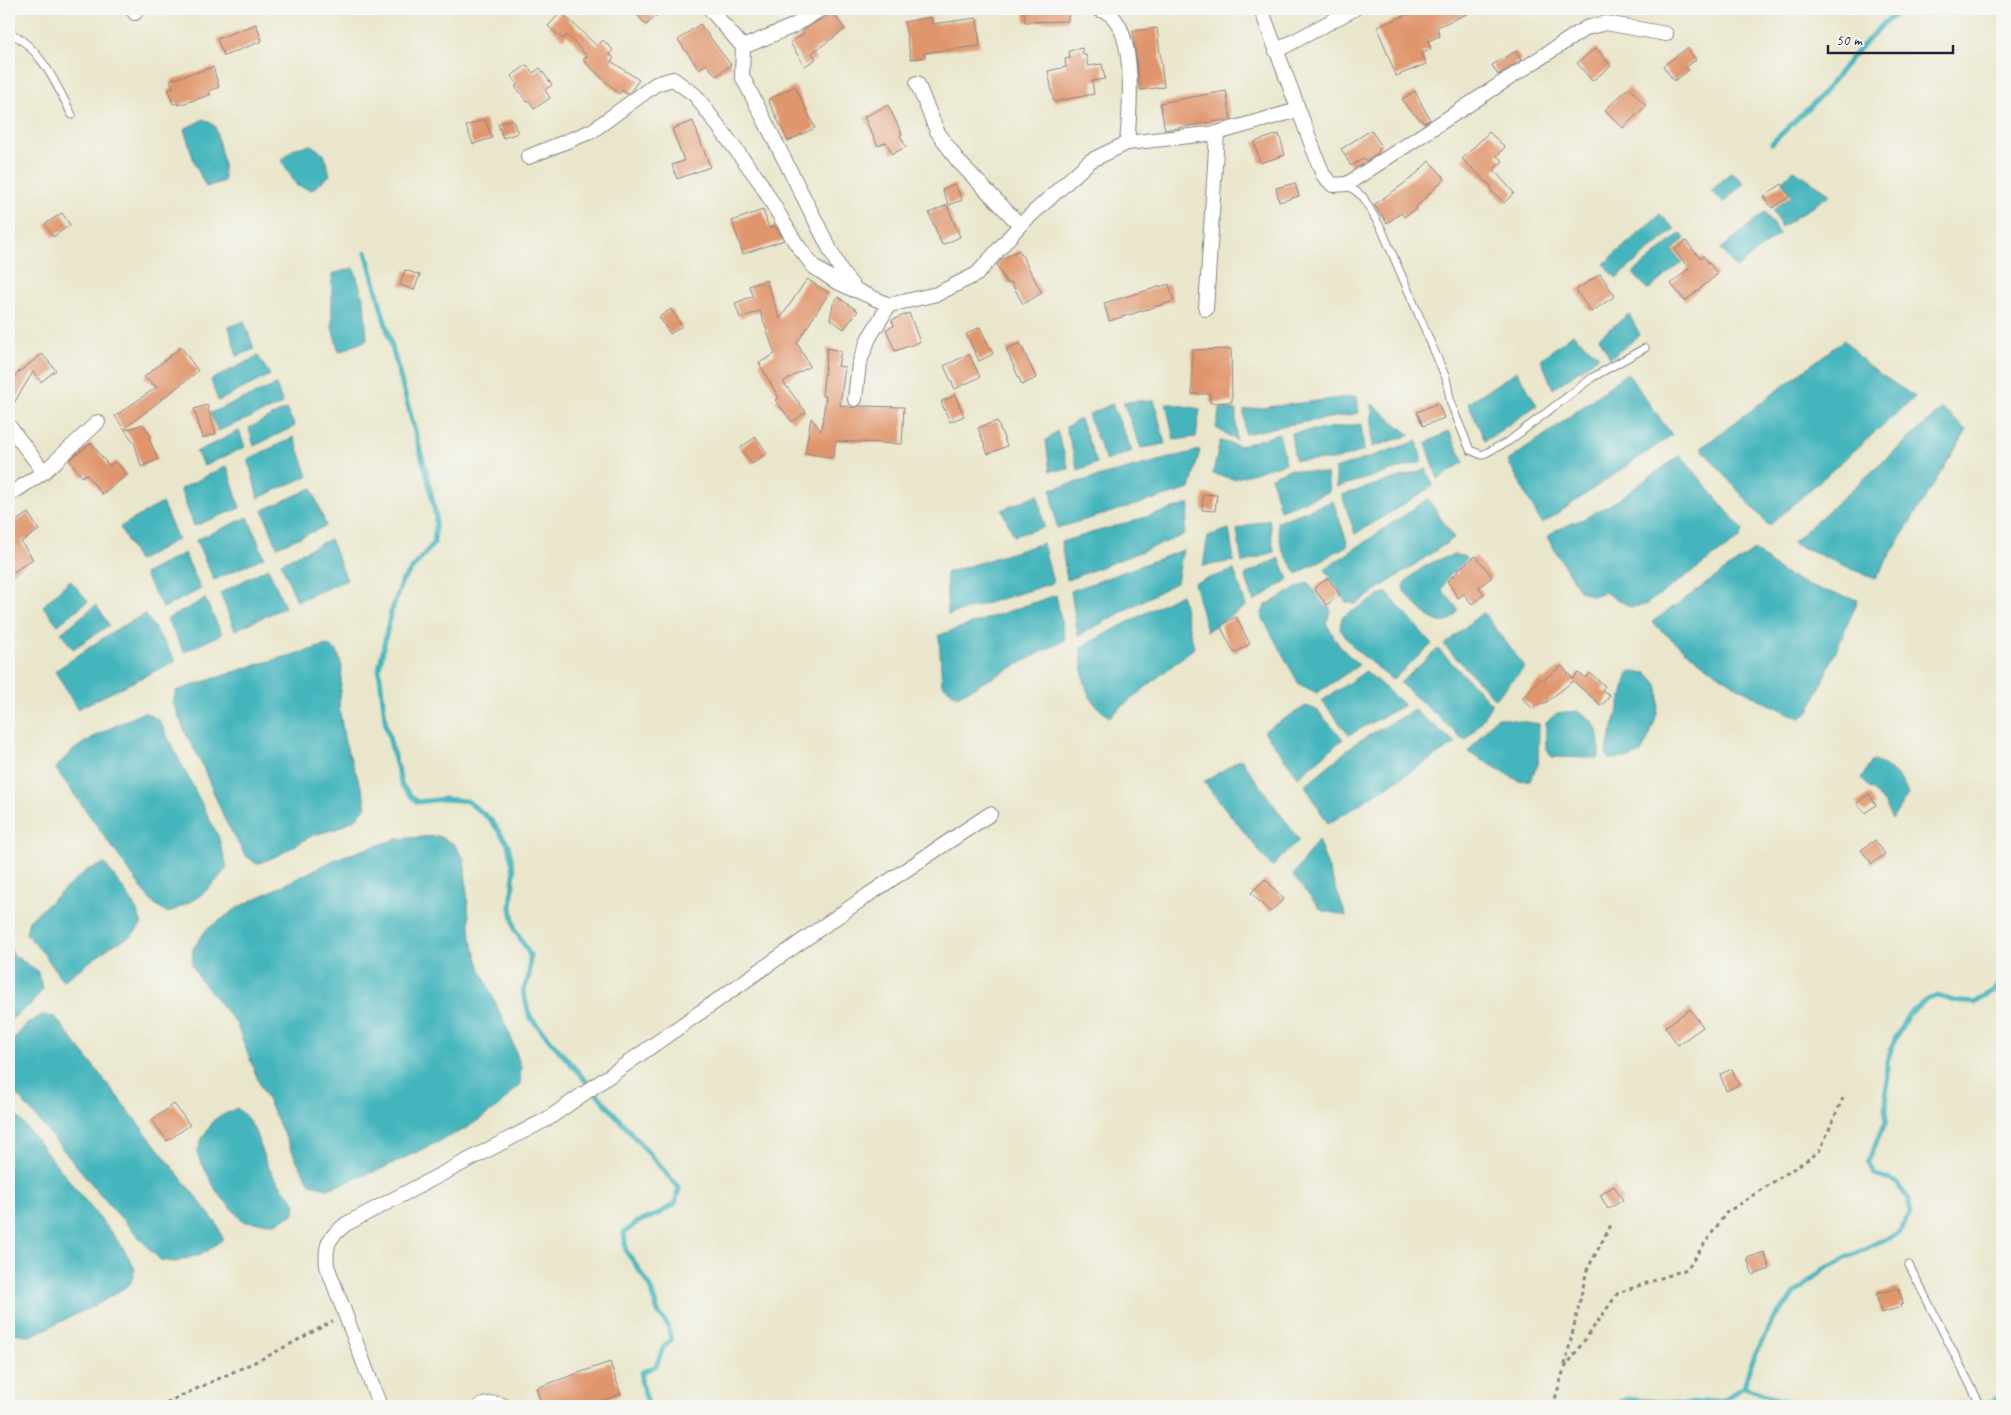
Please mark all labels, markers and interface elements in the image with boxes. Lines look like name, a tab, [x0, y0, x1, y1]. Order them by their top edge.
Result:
scale bar	[1828, 22, 1954, 54]
text: 50 m	[1836, 31, 1863, 50]

